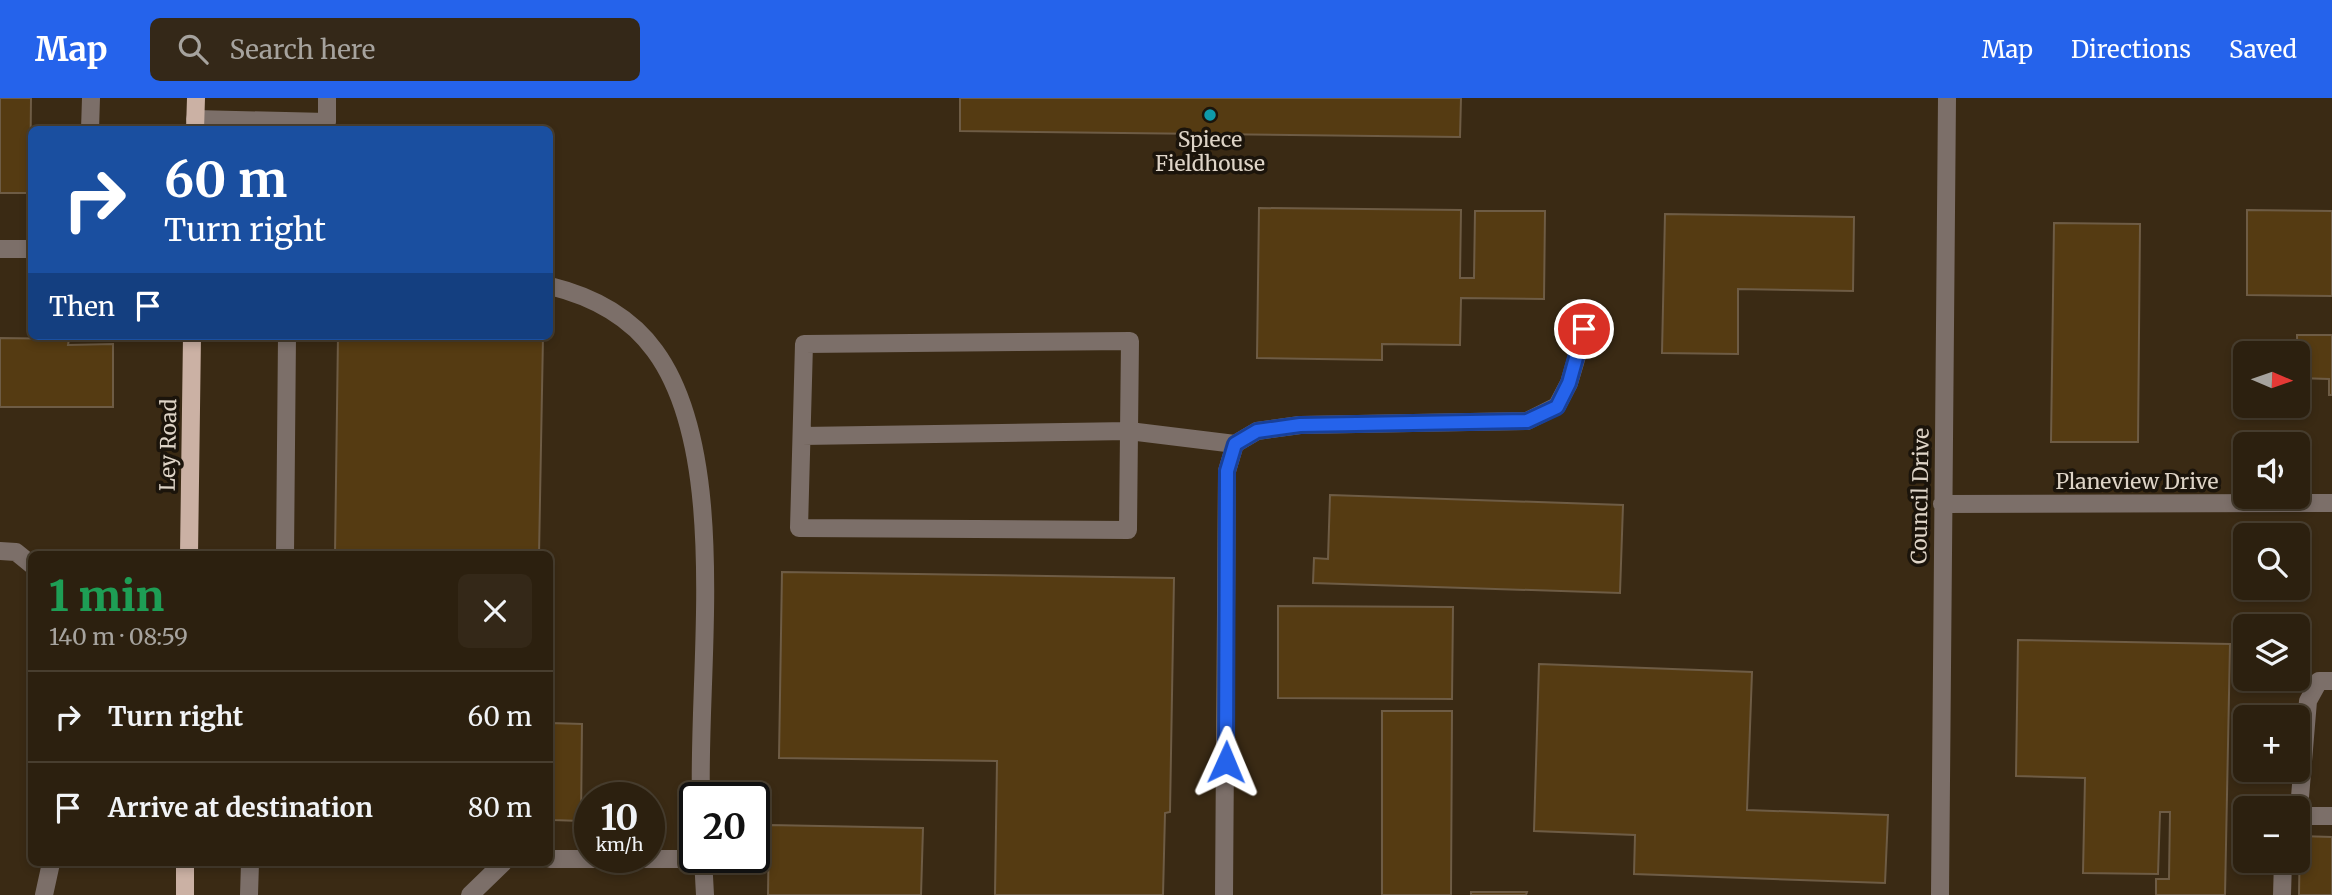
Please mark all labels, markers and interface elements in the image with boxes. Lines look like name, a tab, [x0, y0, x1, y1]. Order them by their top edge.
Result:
search box	[150, 18, 640, 81]
text: Map	[35, 29, 108, 70]
icon: search	[174, 30, 212, 68]
text: Search here	[230, 33, 375, 66]
text: Map	[1982, 34, 2033, 65]
text: Directions	[2071, 34, 2191, 65]
text: Saved	[2229, 34, 2297, 65]
marker: Spiece Fieldhouse	[1202, 107, 1218, 123]
place label: Spiece Fieldhouse	[1155, 126, 1265, 177]
text: 60 m	[164, 149, 287, 210]
icon: right	[49, 154, 140, 245]
text: Turn right	[164, 210, 326, 250]
icon: arrive	[129, 287, 167, 325]
text: Then	[49, 290, 115, 323]
pin	[1554, 299, 1614, 359]
icon: arrive	[1565, 310, 1603, 348]
north arrow	[2233, 341, 2310, 418]
map controls	[2233, 341, 2310, 873]
street label: Ley Road	[154, 398, 182, 491]
street label: Council Drive	[1905, 428, 1935, 564]
button: sound	[2233, 432, 2310, 509]
street label: Planeview Drive	[2055, 468, 2219, 495]
button: search	[2233, 523, 2310, 600]
text: 1 min	[49, 570, 164, 622]
button: close	[458, 574, 532, 648]
button: layers	[2233, 614, 2310, 691]
text: 140 m · 08:59	[49, 622, 188, 651]
icon: right	[49, 698, 87, 736]
text: Turn right	[108, 700, 243, 733]
text: 60 m	[468, 700, 532, 733]
button: +	[2233, 705, 2310, 782]
position arrow	[1189, 725, 1263, 799]
speed limit sign: 20	[679, 782, 770, 873]
icon: arrive	[49, 789, 87, 827]
text: Arrive at destination	[108, 791, 373, 824]
text: 80 m	[468, 791, 532, 824]
text: 10	[601, 796, 638, 840]
button: −	[2233, 796, 2310, 873]
text: km/h	[596, 833, 643, 856]

